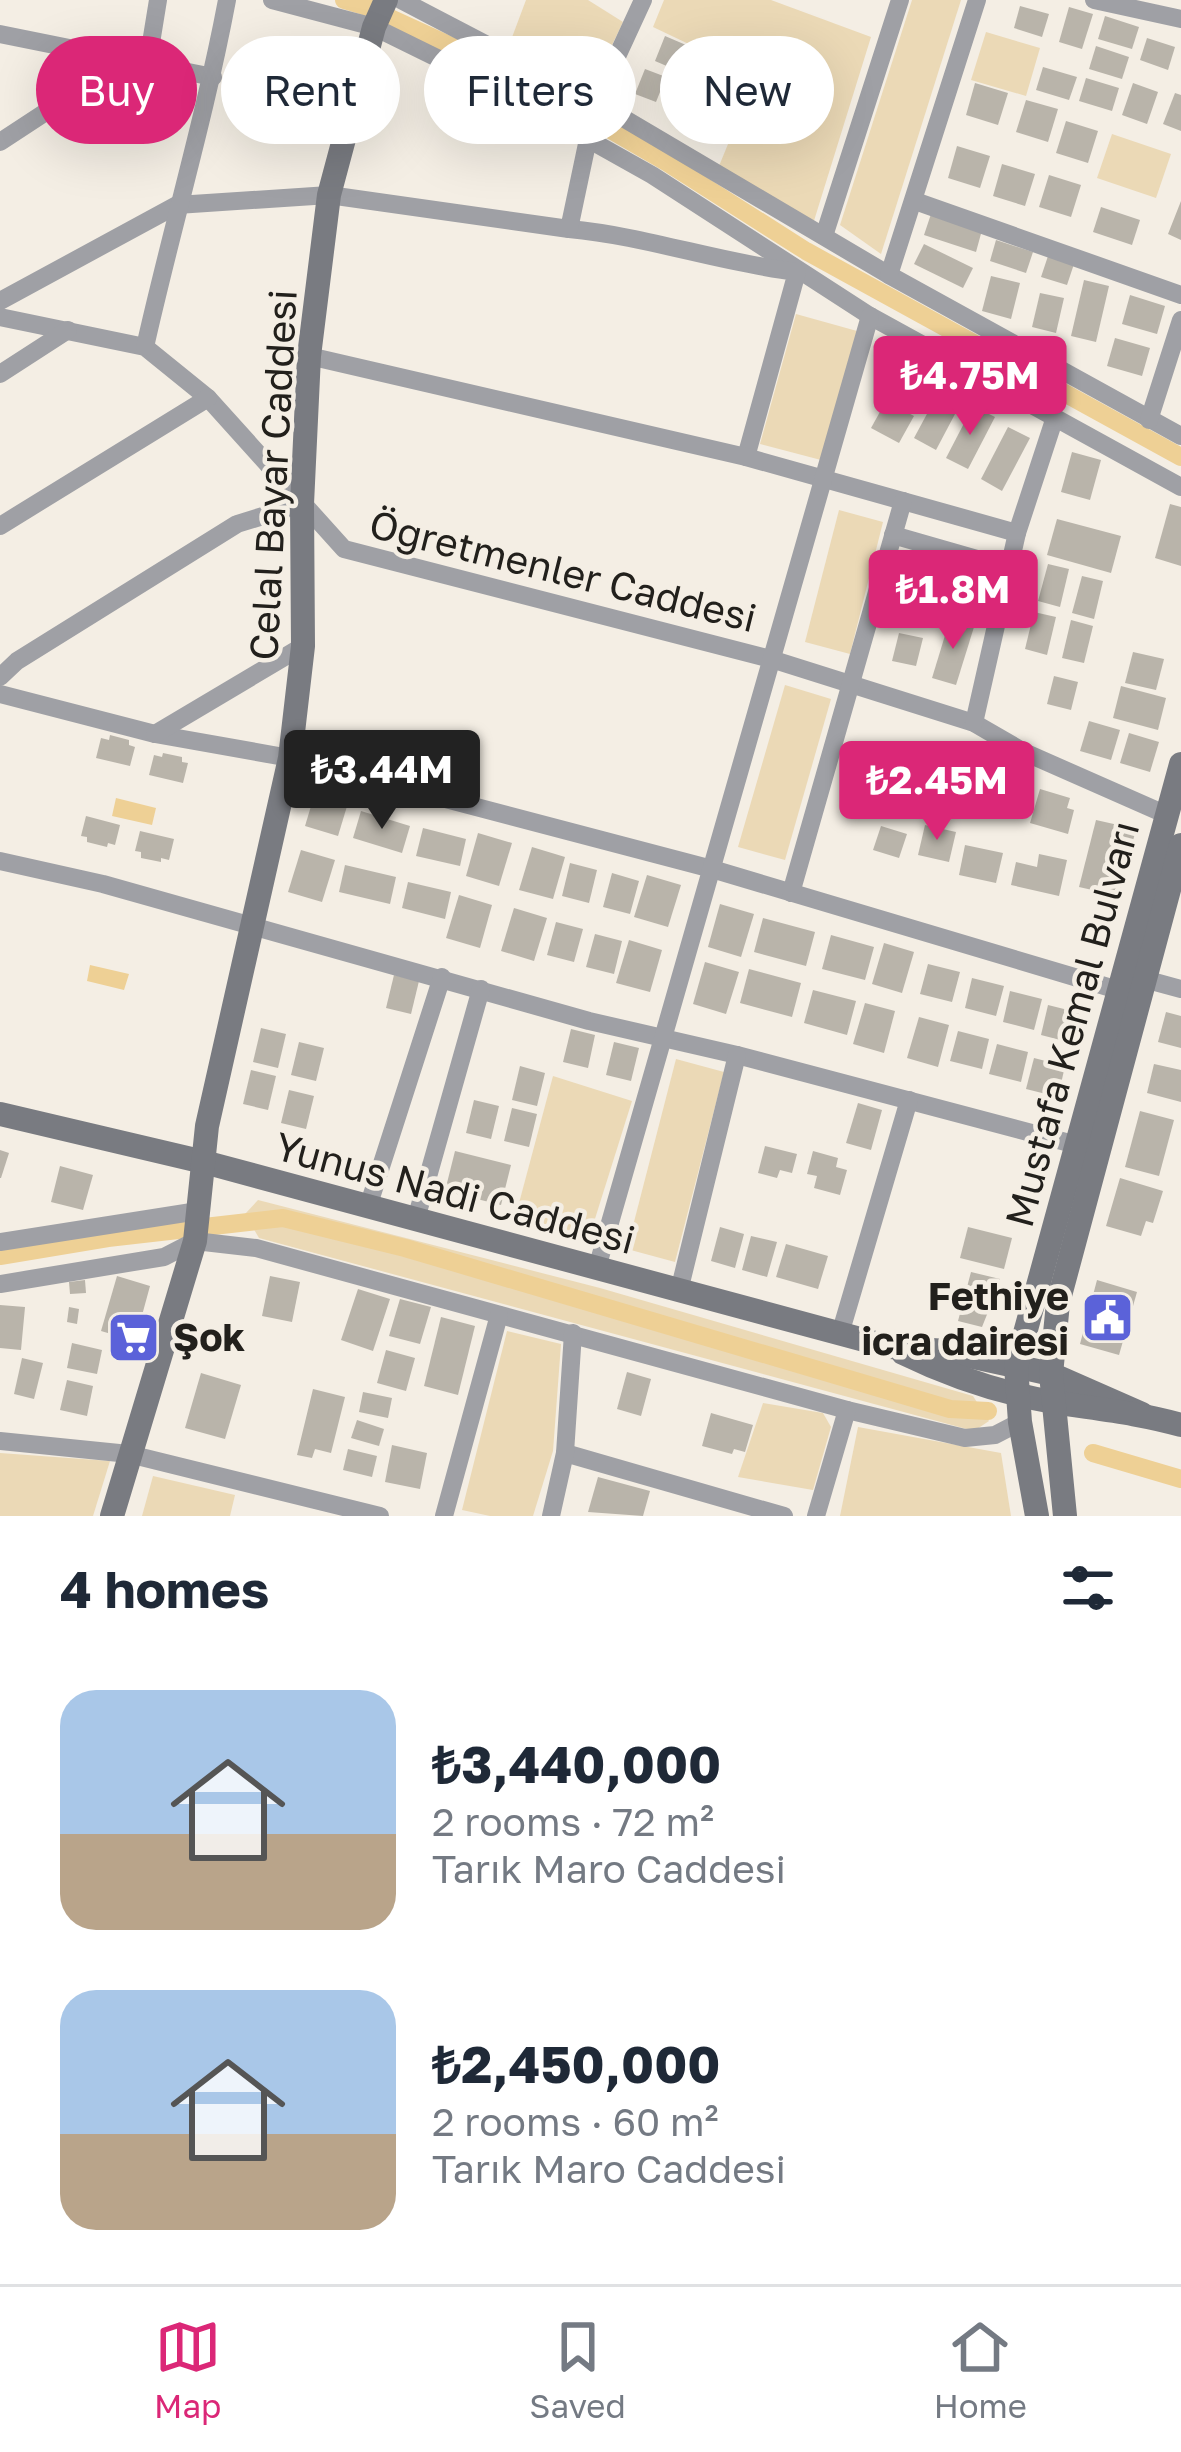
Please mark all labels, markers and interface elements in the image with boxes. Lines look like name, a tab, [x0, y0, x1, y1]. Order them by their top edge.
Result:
chip: Buy	[36, 36, 197, 144]
chip: Rent	[221, 36, 400, 144]
chip: Filters	[424, 36, 636, 144]
chip: New	[660, 36, 834, 144]
street label: Celal Bayar Caddesi	[239, 288, 306, 662]
pin: ₺4.75M	[872, 336, 1068, 438]
text: ₺4.75M	[901, 351, 1039, 398]
street label: Öğretmenler Caddesi	[365, 500, 761, 641]
pin: ₺1.8M	[869, 550, 1037, 652]
text: ₺1.8M	[896, 565, 1010, 612]
pin: ₺3.44M	[284, 730, 480, 832]
pin: ₺2.45M	[839, 741, 1035, 843]
text: ₺3.44M	[311, 745, 453, 792]
text: ₺2.45M	[866, 756, 1008, 803]
street label: Mustafa Kemal Bulvarı	[995, 816, 1148, 1232]
street label: Yunus Nadi Caddesi	[270, 1122, 640, 1263]
place label: Fethiye icra dairesi	[861, 1272, 1069, 1364]
public building icon: Fethiye icra dairesi	[1080, 1290, 1136, 1346]
supermarket icon: Şok	[106, 1309, 162, 1365]
place label: Şok	[173, 1313, 246, 1360]
icon: filters	[1055, 1555, 1121, 1621]
text: 4 homes	[60, 1558, 269, 1619]
text: ₺3,440,000	[432, 1733, 721, 1794]
icon: home	[156, 1738, 300, 1882]
text: 2 rooms · 72 m²	[432, 1798, 714, 1845]
text: Tarık Maro Caddesi	[432, 1845, 786, 1892]
text: ₺2,450,000	[432, 2033, 721, 2094]
icon: home	[156, 2038, 300, 2182]
text: 2 rooms · 60 m²	[432, 2098, 718, 2145]
text: Tarık Maro Caddesi	[432, 2145, 786, 2192]
tab: Map	[154, 2314, 221, 2425]
tab: Saved	[529, 2314, 626, 2425]
tab: Home	[934, 2314, 1027, 2425]

